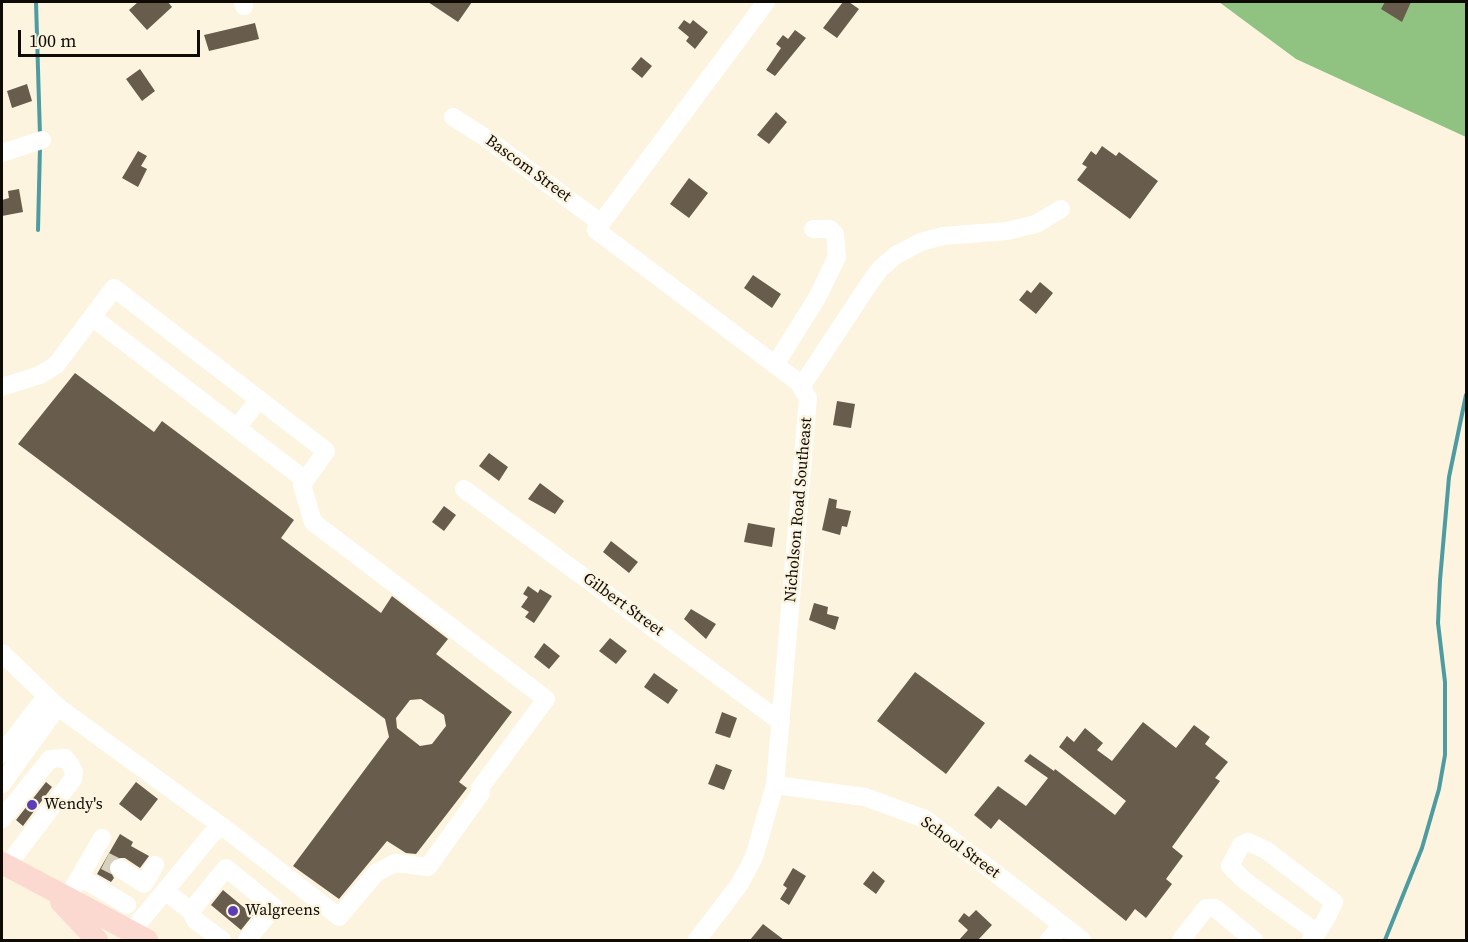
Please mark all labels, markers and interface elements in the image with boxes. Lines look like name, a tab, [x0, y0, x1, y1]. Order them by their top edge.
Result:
scale bar	[21, 18, 202, 56]
text: 100 m	[29, 28, 76, 53]
street label: Bascom Street	[481, 131, 575, 207]
street label: Nicholson Road Southeast	[781, 417, 817, 603]
street label: Gilbert Street	[579, 569, 667, 641]
place label: Wendy's	[44, 795, 103, 815]
marker: Wendy's	[25, 798, 39, 812]
street label: School Street	[917, 813, 1003, 883]
place label: Walgreens	[245, 901, 320, 921]
marker: Walgreens	[226, 904, 240, 918]

